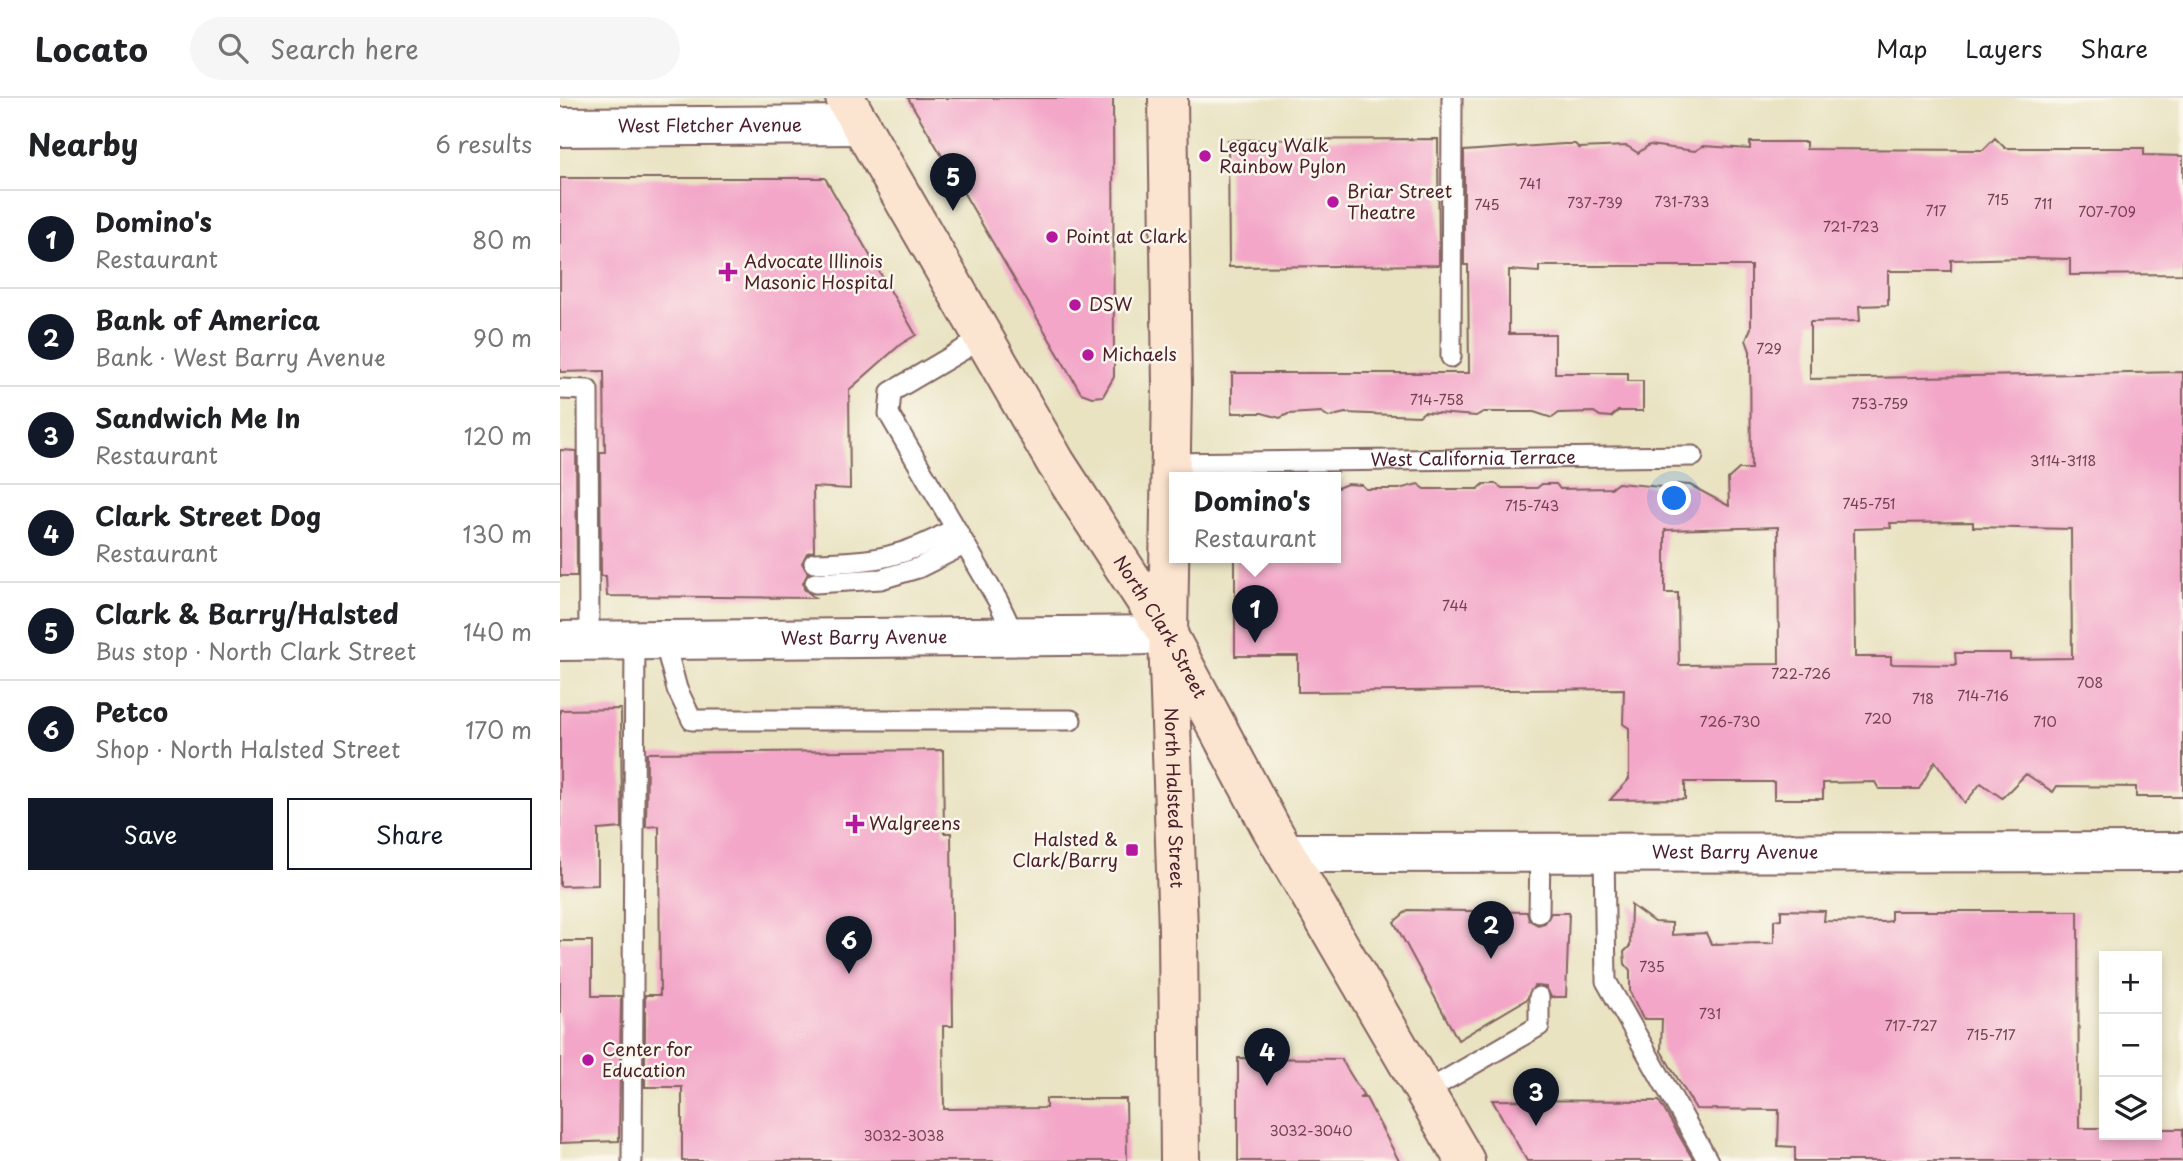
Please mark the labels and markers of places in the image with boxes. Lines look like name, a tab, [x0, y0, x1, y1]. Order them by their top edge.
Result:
place label: Legacy Walk Rainbow Pylon	[1219, 131, 1346, 179]
marker: Legacy Walk Rainbow Pylon	[1197, 148, 1213, 164]
pin: 5	[930, 153, 976, 211]
place label: Briar Street Theatre	[1347, 177, 1452, 225]
marker: Briar Street Theatre	[1325, 194, 1341, 210]
place label: Point at Clark	[1066, 222, 1187, 249]
marker: Point at Clark	[1044, 229, 1060, 245]
place label: Advocate Illinois Masonic Hospital	[744, 247, 894, 295]
marker: Advocate Illinois Masonic Hospital	[718, 262, 738, 282]
place label: DSW	[1089, 290, 1133, 317]
marker: DSW	[1067, 297, 1083, 313]
place label: Michaels	[1102, 340, 1177, 367]
marker: Michaels	[1080, 347, 1096, 363]
pin: 1	[1232, 585, 1278, 643]
place label: Walgreens	[869, 809, 960, 836]
marker: Walgreens	[847, 816, 863, 832]
place label: Halsted & Clark/Barry	[1012, 825, 1118, 873]
marker: Halsted & Clark/Barry	[1124, 842, 1140, 858]
pin: 2	[1468, 901, 1514, 959]
pin: 6	[826, 916, 872, 974]
pin: 4	[1244, 1028, 1290, 1086]
place label: Center for Education	[602, 1035, 693, 1083]
marker: Center for Education	[580, 1052, 596, 1068]
pin: 3	[1513, 1068, 1559, 1126]

